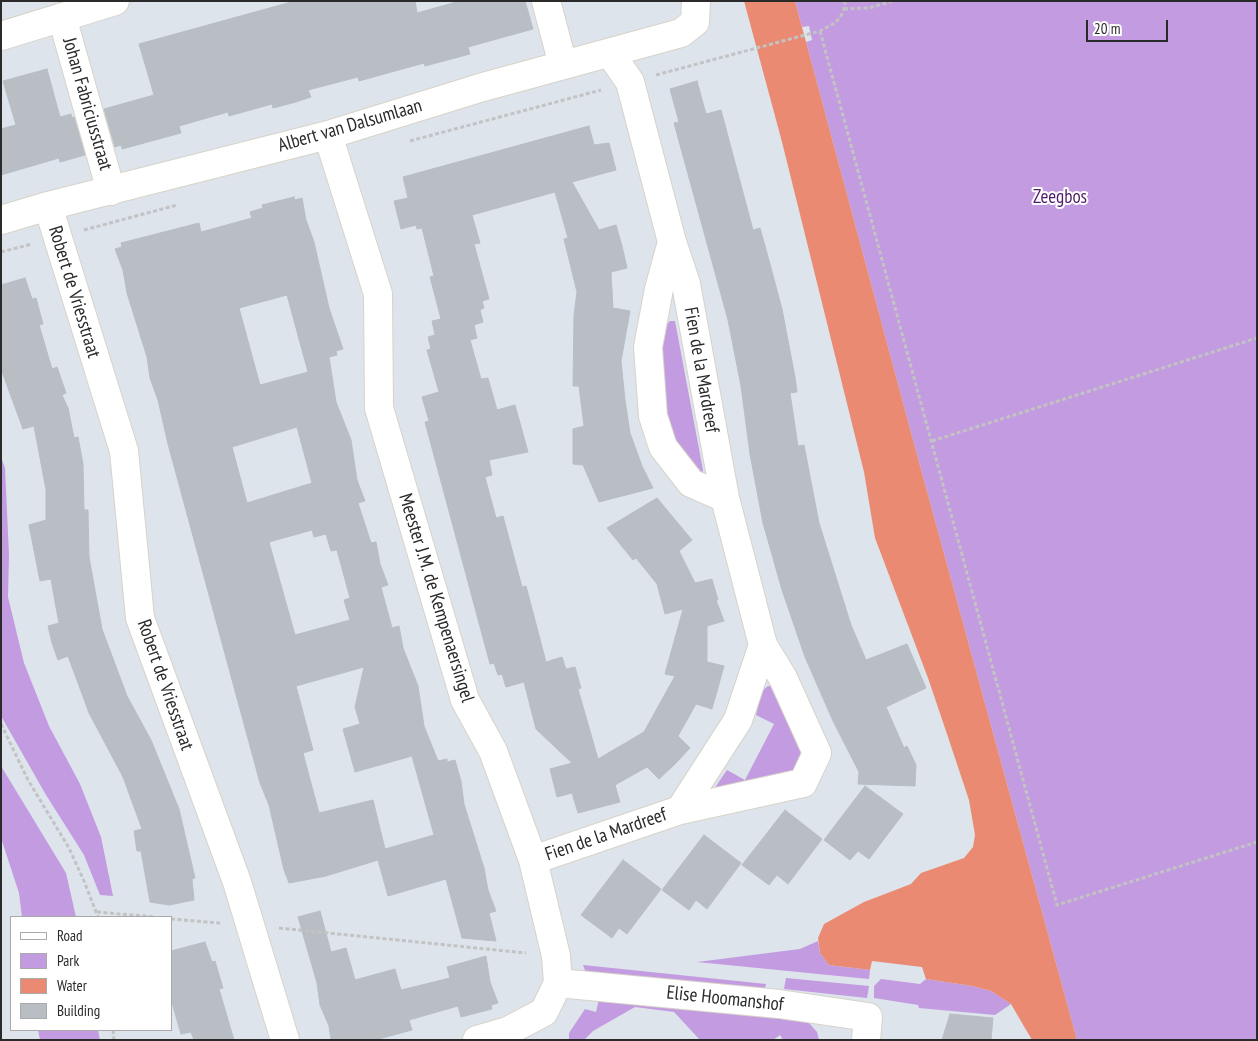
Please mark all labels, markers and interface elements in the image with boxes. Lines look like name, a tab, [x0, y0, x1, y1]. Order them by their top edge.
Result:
scale bar	[1088, 10, 1170, 42]
text: 20 m	[1094, 19, 1120, 38]
street label: Johan Fabriciusstraat	[57, 35, 117, 173]
street label: Albert van Dalsumlaan	[275, 95, 425, 157]
park label: Zeegbos	[1033, 187, 1087, 209]
street label: Robert de Vriesstraat	[43, 223, 105, 361]
street label: Fien de la Mardreef	[679, 305, 723, 435]
street label: Meester J.M. de Kempenaersingel	[393, 491, 479, 705]
street label: Robert de Vriesstraat	[132, 617, 198, 753]
street label: Fien de la Mardreef	[542, 804, 670, 866]
legend	[10, 916, 172, 1031]
text: Road	[57, 926, 83, 945]
text: Park	[57, 951, 79, 970]
text: Water	[57, 976, 87, 995]
street label: Elise Hoomanshof	[665, 982, 785, 1016]
text: Building	[57, 1001, 100, 1020]

